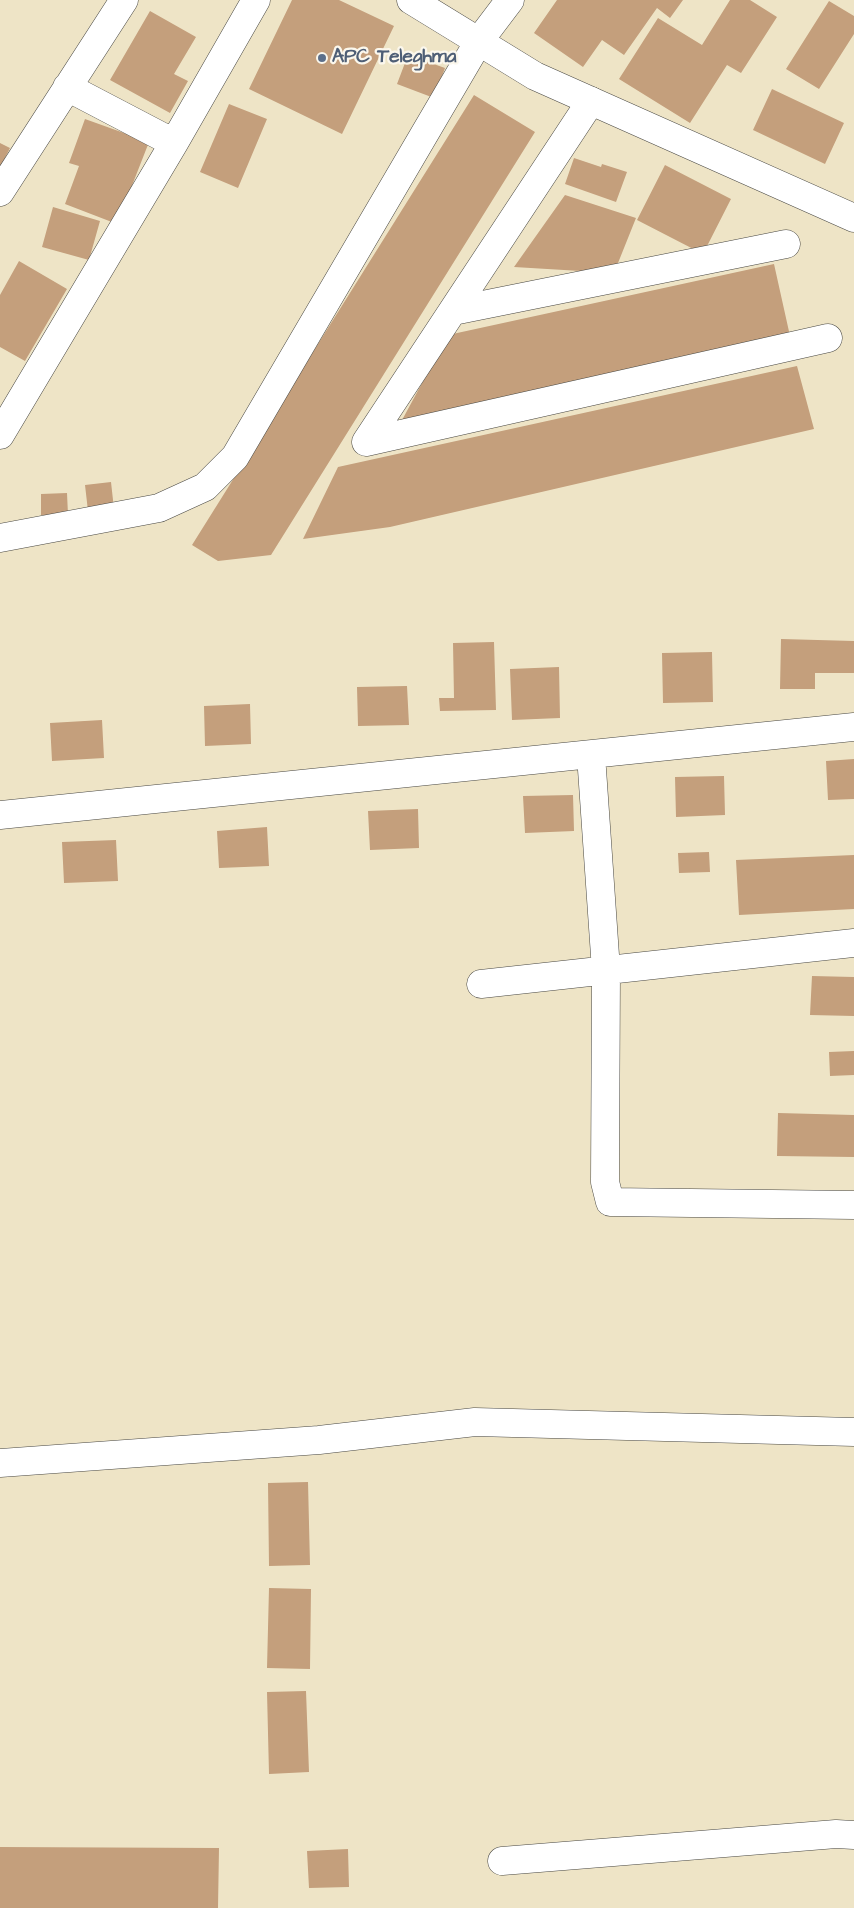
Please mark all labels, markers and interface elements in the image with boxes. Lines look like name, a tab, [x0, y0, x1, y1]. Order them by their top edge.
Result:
place label: APC Teleghma	[332, 47, 456, 69]
marker: APC Teleghma	[316, 52, 328, 64]

